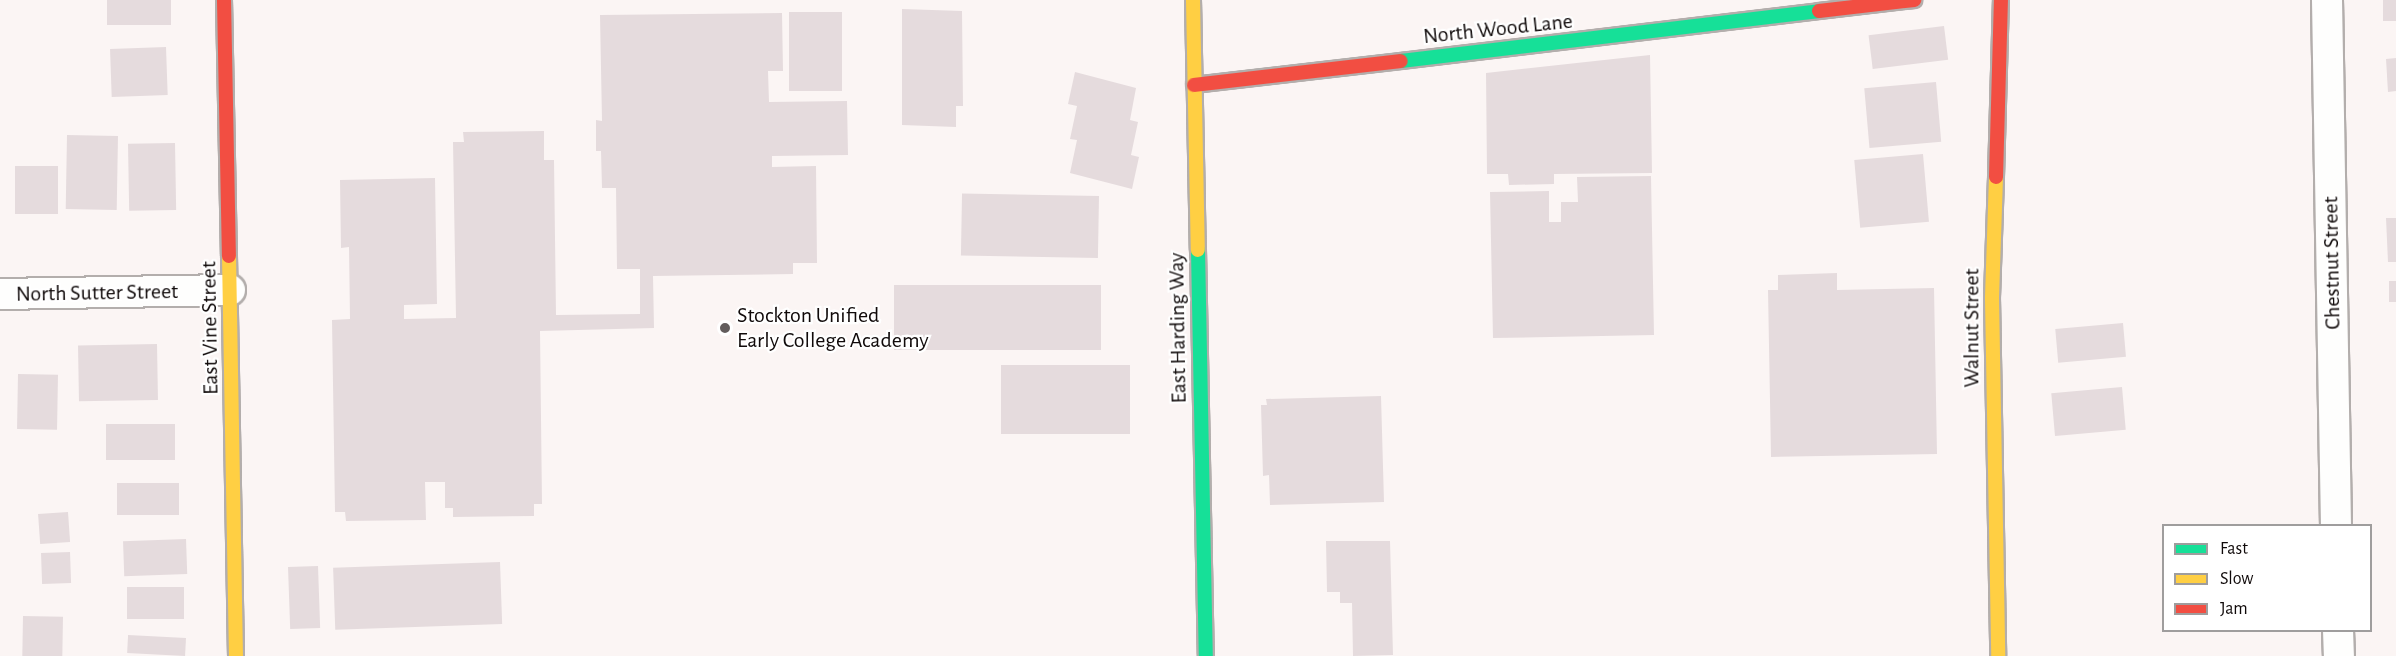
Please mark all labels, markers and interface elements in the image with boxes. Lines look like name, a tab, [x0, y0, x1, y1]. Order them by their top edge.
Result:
street label: North Wood Lane	[1422, 8, 1574, 50]
street label: Chestnut Street	[2318, 196, 2346, 330]
street label: East Harding Way	[1163, 252, 1193, 404]
street label: East Vine Street	[196, 261, 224, 395]
street label: Walnut Street	[1959, 268, 1985, 388]
street label: North Sutter Street	[16, 278, 178, 308]
place label: Stockton Unified Early College Academy	[737, 302, 929, 354]
marker: Stockton Unified Early College Academy	[718, 321, 732, 335]
legend	[2162, 524, 2372, 632]
text: Fast	[2220, 540, 2248, 558]
text: Slow	[2220, 570, 2253, 588]
text: Jam	[2220, 600, 2248, 618]

